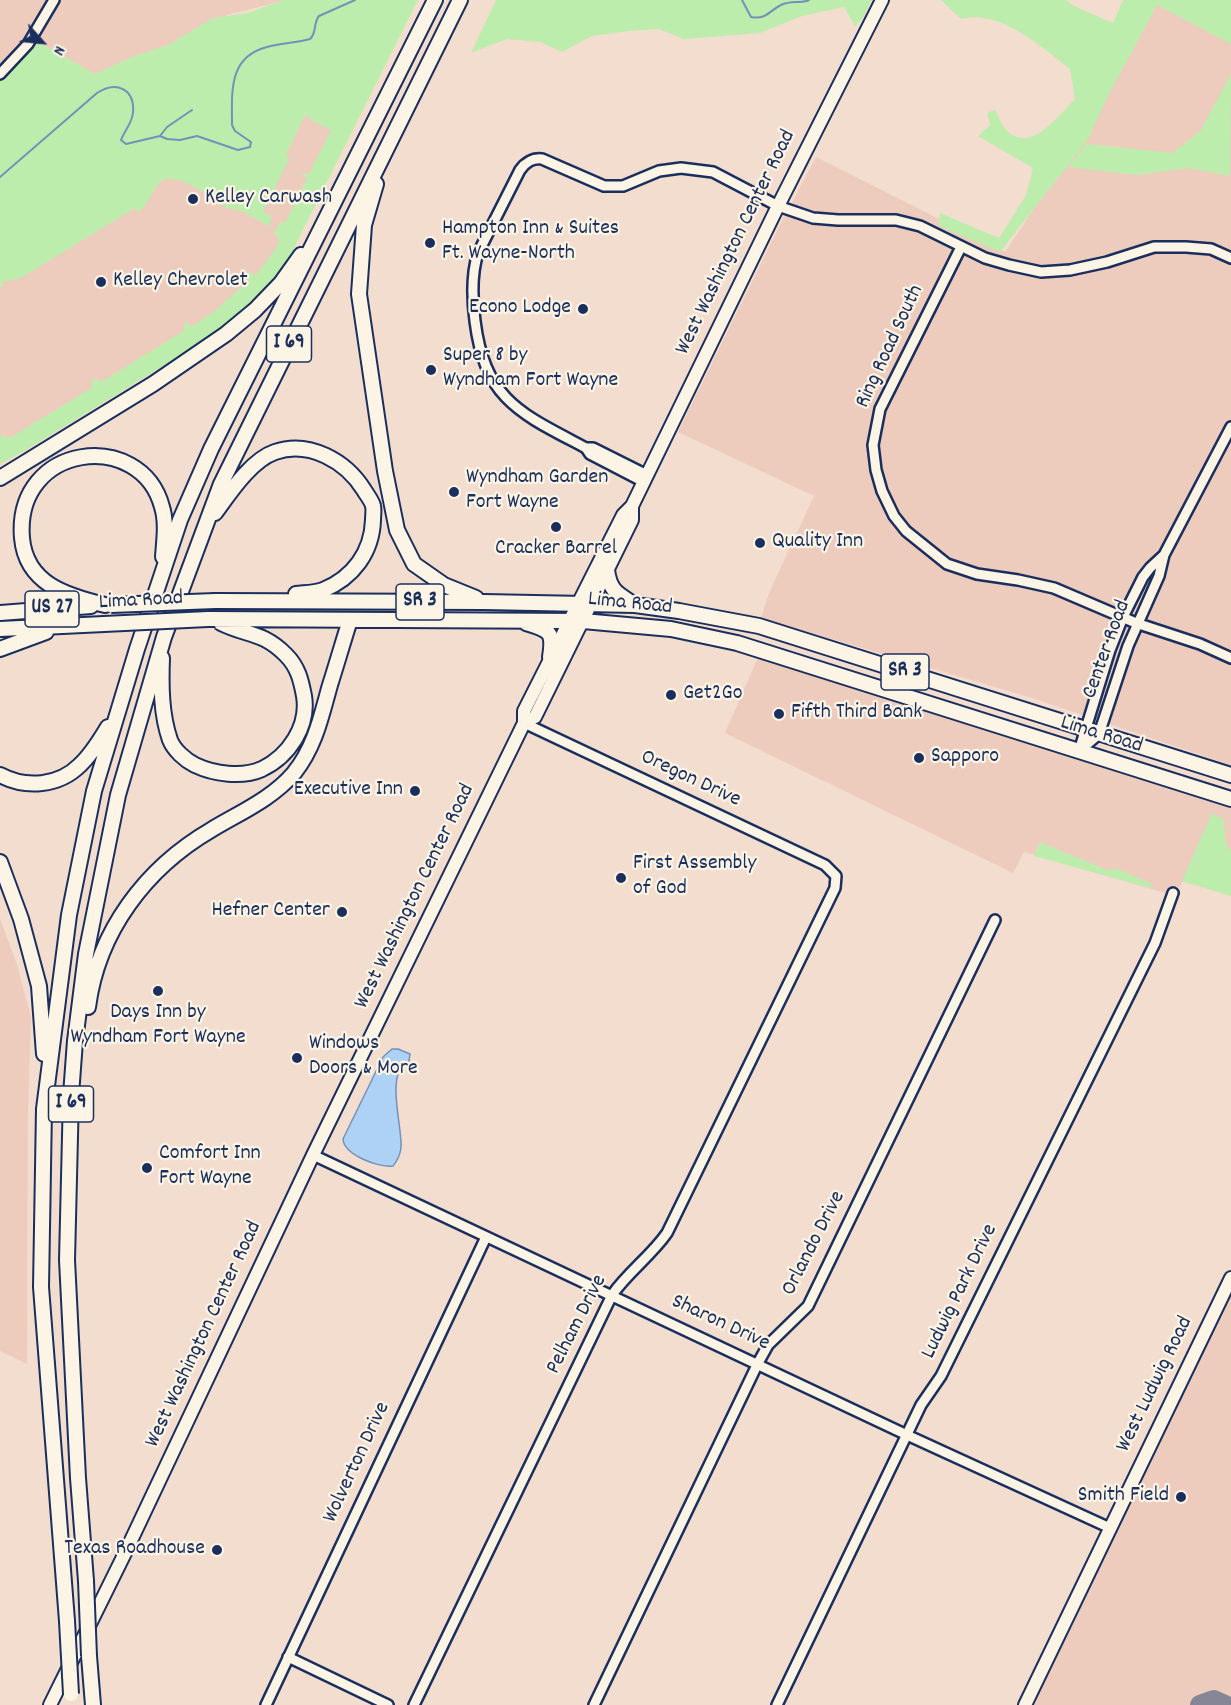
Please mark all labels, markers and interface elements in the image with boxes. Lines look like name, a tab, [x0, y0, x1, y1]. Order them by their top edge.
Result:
north arrow	[12, 12, 72, 72]
text: N	[46, 42, 71, 59]
street label: West Washington Center Road	[671, 126, 803, 360]
place label: Kelley Carwash	[205, 186, 332, 212]
marker: Kelley Carwash	[186, 192, 200, 206]
place label: Hampton Inn & Suites Ft. Wayne-North	[442, 217, 619, 268]
marker: Hampton Inn & Suites Ft. Wayne-North	[423, 236, 437, 250]
place label: Kelley Chevrolet	[113, 269, 248, 295]
marker: Kelley Chevrolet	[94, 275, 108, 289]
street label: Ring Road South	[851, 281, 931, 413]
place label: Econo Lodge	[469, 296, 571, 322]
marker: Econo Lodge	[576, 302, 590, 316]
road number: I 69	[266, 326, 312, 362]
place label: Super 8 by Wyndham Fort Wayne	[443, 344, 618, 396]
marker: Super 8 by Wyndham Fort Wayne	[424, 363, 438, 377]
place label: Wyndham Garden Fort Wayne	[466, 466, 608, 518]
marker: Wyndham Garden Fort Wayne	[447, 485, 461, 499]
marker: Cracker Barrel	[549, 520, 563, 534]
place label: Quality Inn	[772, 530, 863, 556]
marker: Quality Inn	[753, 536, 767, 550]
place label: Cracker Barrel	[495, 537, 617, 563]
road number: SR 3	[396, 584, 444, 620]
street label: Lima Road	[98, 587, 184, 617]
street label: Lima Road	[587, 587, 673, 623]
road number: US 27	[25, 591, 79, 627]
street label: Center Road	[1078, 597, 1138, 703]
road number: SR 3	[881, 654, 929, 690]
place label: Get2Go	[683, 682, 742, 708]
marker: Get2Go	[664, 688, 678, 702]
place label: Fifth Third Bank	[791, 701, 922, 727]
marker: Fifth Third Bank	[772, 707, 786, 721]
street label: Lima Road	[1057, 711, 1145, 761]
street label: Oregon Drive	[636, 745, 744, 815]
place label: Sapporo	[931, 745, 999, 771]
marker: Sapporo	[912, 751, 926, 765]
place label: Executive Inn	[294, 778, 403, 804]
street label: West Washington Center Road	[350, 780, 482, 1014]
marker: Executive Inn	[408, 784, 422, 798]
place label: First Assembly of God	[633, 852, 756, 903]
marker: First Assembly of God	[614, 871, 628, 885]
place label: Hefner Center	[212, 899, 330, 925]
marker: Hefner Center	[335, 905, 349, 919]
marker: Days Inn by Wyndham Fort Wayne	[151, 984, 165, 998]
place label: Days Inn by Wyndham Fort Wayne	[70, 1001, 246, 1052]
place label: Windows Doors & More	[309, 1032, 418, 1084]
marker: Windows Doors & More	[290, 1051, 304, 1065]
road number: I 69	[48, 1086, 94, 1122]
place label: Comfort Inn Fort Wayne	[159, 1142, 261, 1194]
marker: Comfort Inn Fort Wayne	[140, 1161, 154, 1175]
street label: Orlando Drive	[777, 1187, 853, 1301]
street label: West Washington Center Road	[141, 1218, 269, 1452]
street label: Ludwig Park Drive	[917, 1220, 1005, 1364]
street label: Pelham Drive	[542, 1271, 614, 1379]
street label: Sharon Drive	[667, 1290, 773, 1358]
street label: West Ludwig Road	[1112, 1313, 1200, 1457]
street label: Wolverton Drive	[319, 1398, 397, 1528]
place label: Smith Field	[1078, 1484, 1169, 1510]
marker: Smith Field	[1174, 1490, 1188, 1504]
place label: Texas Roadhouse	[64, 1537, 205, 1563]
marker: Texas Roadhouse	[210, 1543, 224, 1557]

